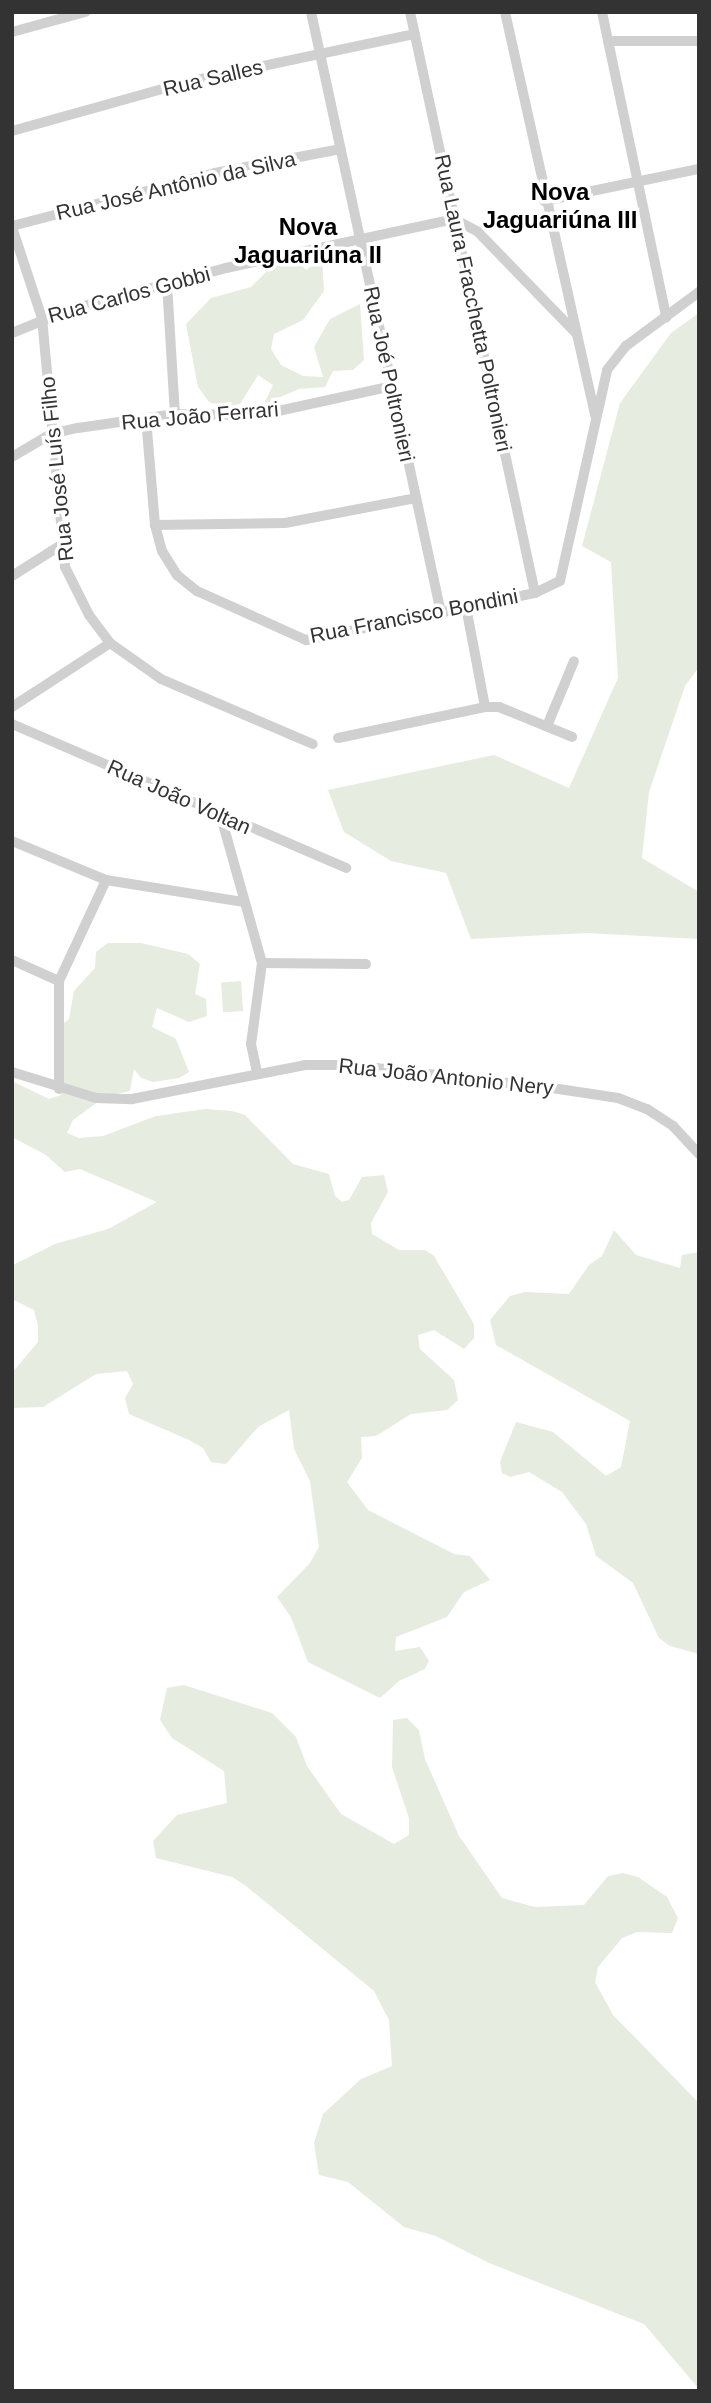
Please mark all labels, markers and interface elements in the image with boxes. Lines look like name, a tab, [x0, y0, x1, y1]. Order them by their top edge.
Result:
street label: Rua Salles	[161, 54, 265, 102]
street label: Rua José Antônio da Silva	[53, 146, 299, 226]
street label: Rua Laura Fracchetta Poltronieri	[429, 152, 517, 454]
district label: Nova Jaguariúna III	[483, 178, 637, 234]
district label: Nova Jaguariúna II	[234, 213, 382, 269]
street label: Rua Carlos Gobbi	[45, 261, 213, 329]
street label: Rua Joé Poltronieri	[358, 284, 420, 464]
street label: Rua José Luís Filho	[35, 375, 79, 563]
street label: Rua João Ferrari	[120, 397, 280, 435]
street label: Rua Francisco Bondini	[308, 583, 520, 649]
street label: Rua João Voltan	[103, 754, 255, 840]
street label: Rua João Antonio Nery	[337, 1053, 555, 1101]

